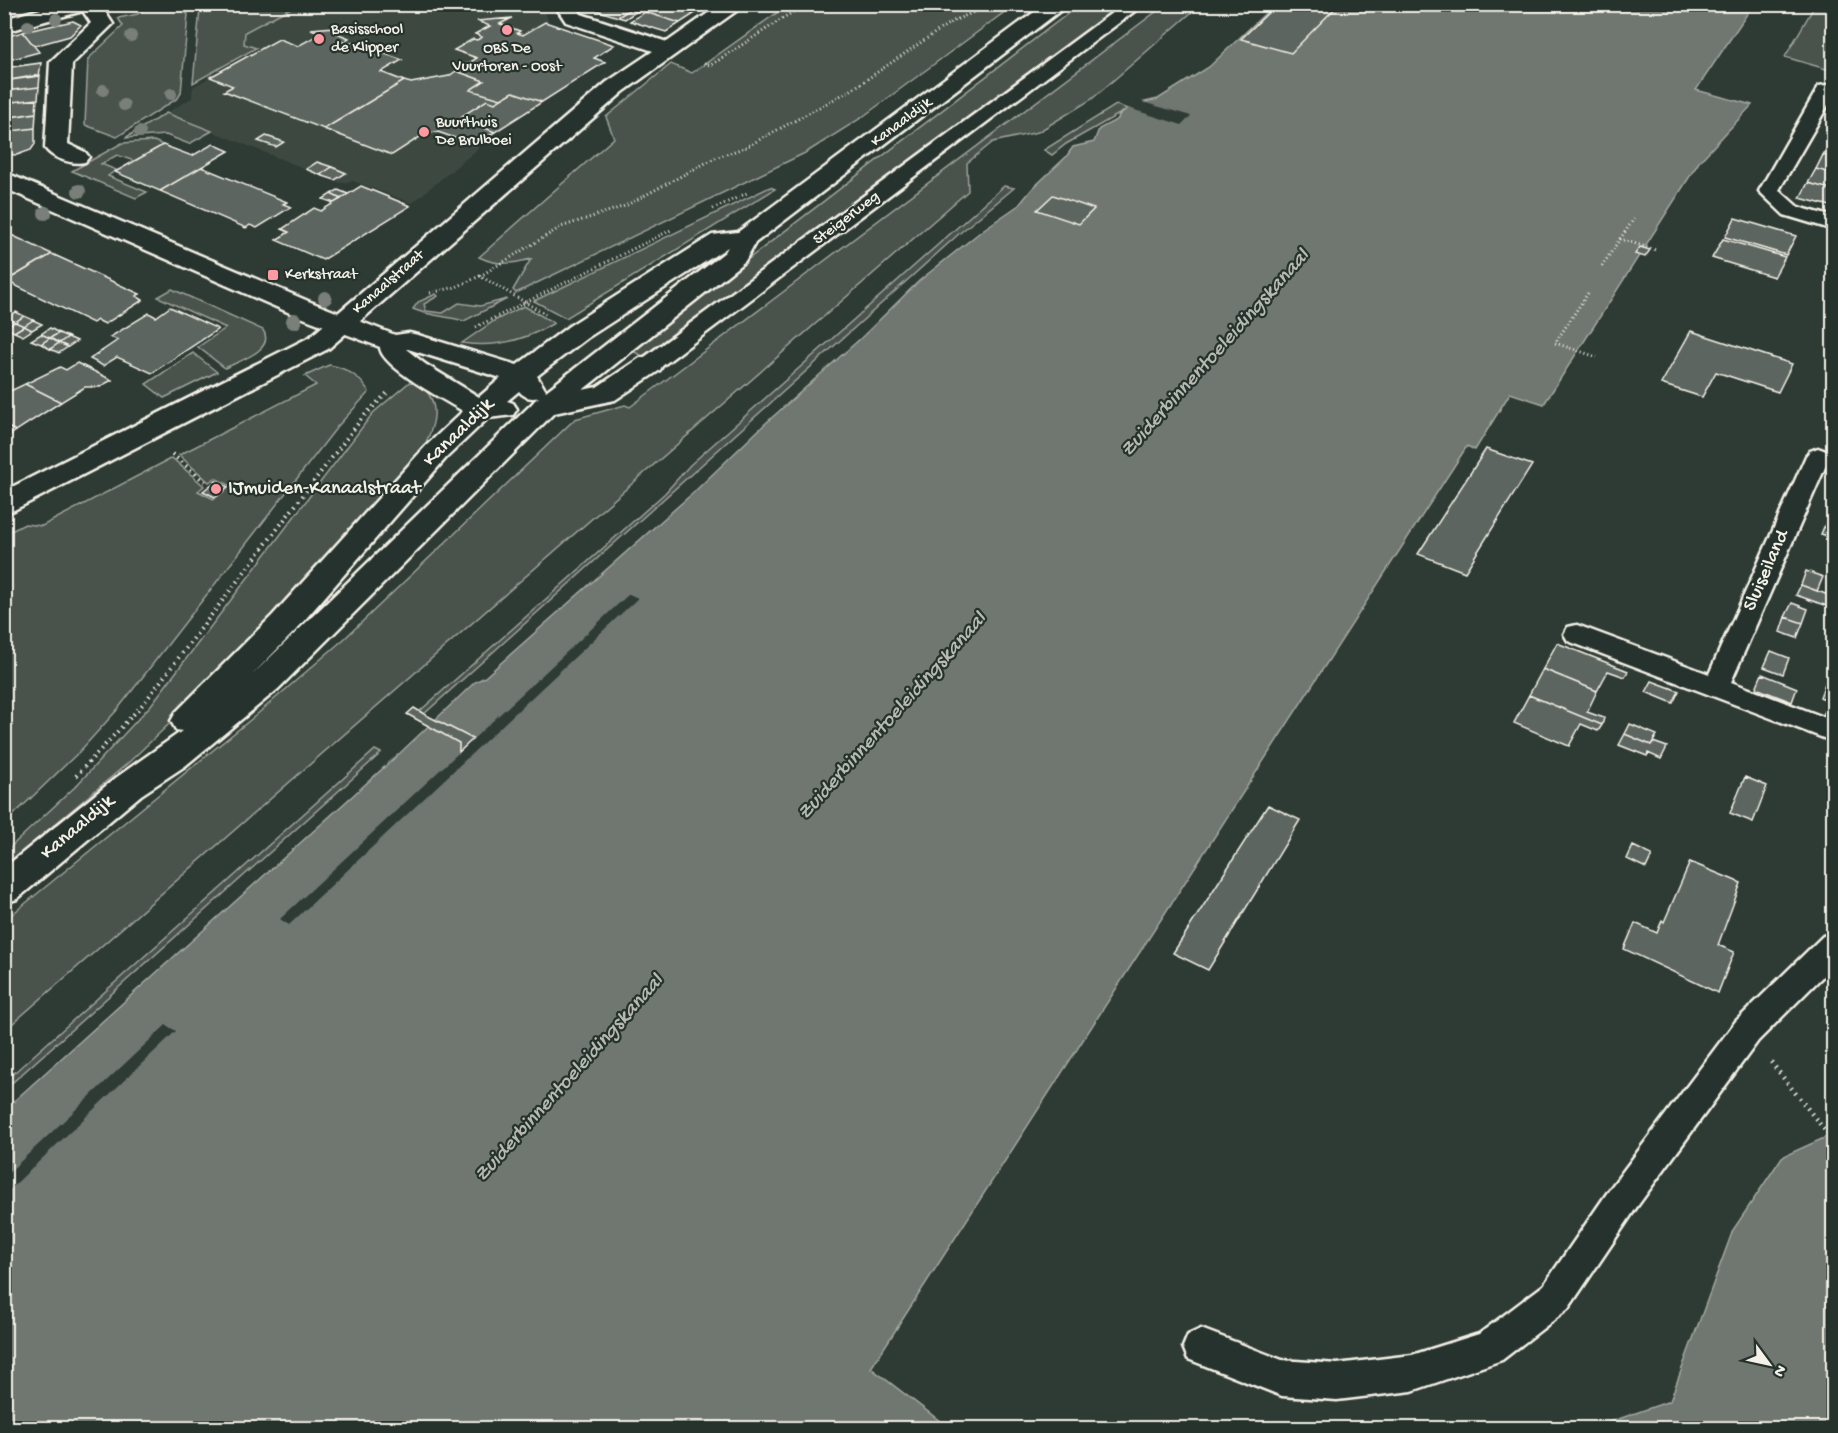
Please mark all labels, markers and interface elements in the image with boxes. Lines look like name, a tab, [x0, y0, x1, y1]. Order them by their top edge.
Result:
place label: Basisschool de Klipper	[330, 21, 403, 58]
marker: OBS De Vuurtoren - Oost	[500, 23, 514, 37]
marker: Basisschool de Klipper	[312, 32, 326, 46]
place label: OBS De Vuurtoren - Oost	[452, 40, 563, 77]
street label: Kanaaldijk	[868, 93, 938, 152]
place label: Buurthuis De Brulboei	[435, 114, 512, 151]
marker: Buurthuis De Brulboei	[417, 125, 431, 139]
street label: Steigerweg	[810, 188, 884, 250]
water label: Zuiderbinnentoeleidingskanaal	[1116, 244, 1317, 463]
street label: Kanaalstraat	[349, 246, 430, 319]
place label: Kerkstraat	[285, 266, 359, 285]
marker: Kerkstraat	[266, 268, 280, 282]
street label: Kanaaldijk	[419, 392, 501, 472]
place label: IJmuiden-Kanaalstraat	[228, 478, 422, 501]
marker: IJmuiden-Kanaalstraat	[209, 482, 223, 496]
street label: Sluiseiland	[1739, 525, 1796, 615]
water label: Zuiderbinnentoeleidingskanaal	[793, 607, 994, 826]
street label: Kanaaldijk	[37, 789, 121, 865]
water label: Zuiderbinnentoeleidingskanaal	[470, 969, 671, 1188]
north arrow	[1739, 1334, 1799, 1394]
text: N	[1768, 1361, 1789, 1380]

